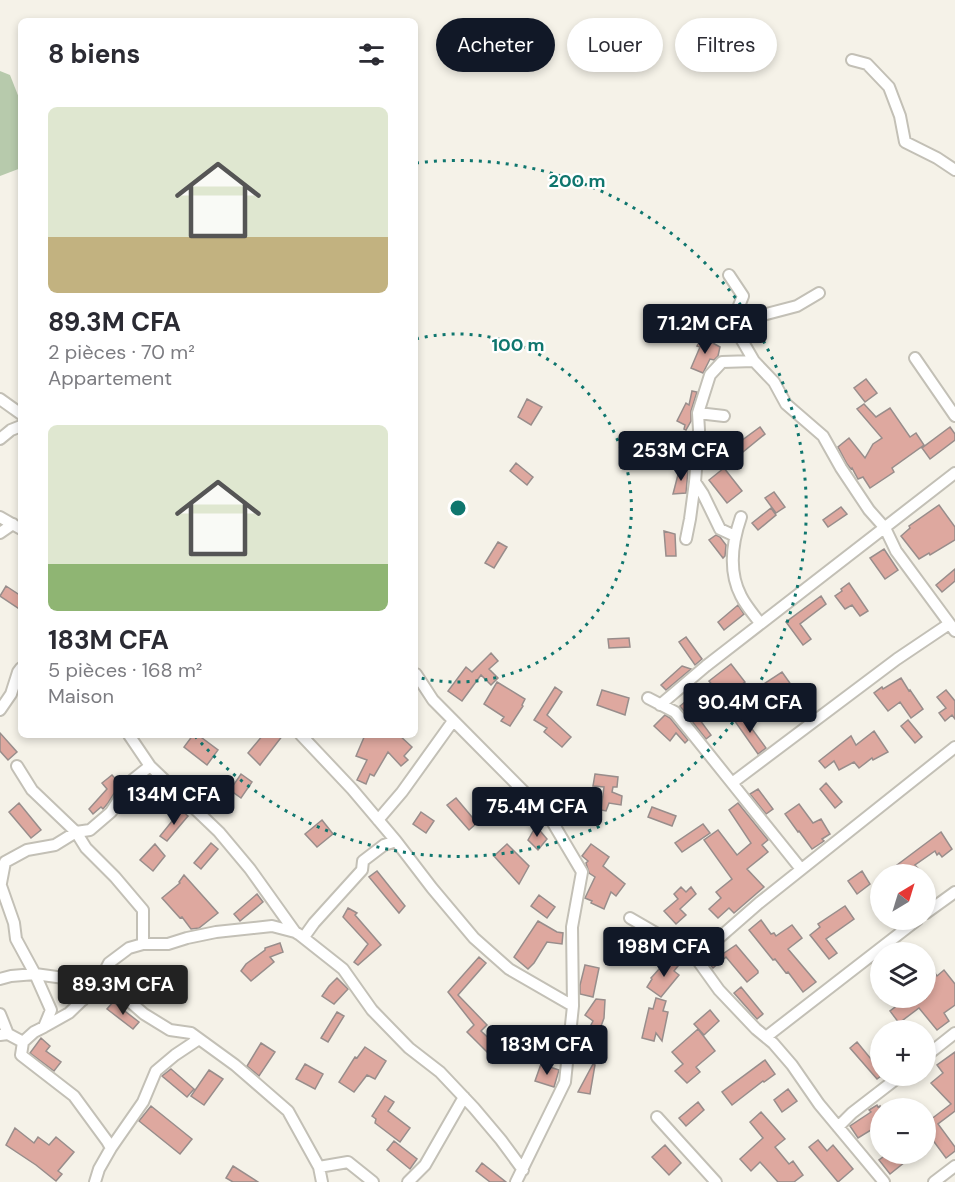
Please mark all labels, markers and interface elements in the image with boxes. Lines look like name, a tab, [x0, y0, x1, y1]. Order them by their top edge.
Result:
chip: Acheter	[436, 18, 555, 72]
chip: Louer	[567, 18, 663, 72]
chip: Filtres	[675, 18, 777, 72]
text: 8 biens	[48, 37, 140, 71]
icon: filters	[355, 38, 388, 71]
icon: home	[164, 146, 272, 254]
text: 200 m	[549, 169, 605, 193]
pin: 71.2M CFA	[636, 304, 774, 355]
text: 89.3M CFA	[48, 305, 181, 339]
text: 71.2M CFA	[657, 310, 753, 336]
text: 100 m	[491, 333, 545, 357]
text: 2 pièces · 70 m²	[48, 339, 195, 365]
text: Appartement	[48, 365, 172, 391]
pin: 253M CFA	[619, 431, 743, 482]
text: 253M CFA	[633, 437, 730, 463]
icon: home	[164, 464, 272, 572]
centre of rings	[448, 498, 468, 518]
text: 183M CFA	[48, 623, 169, 657]
text: 5 pièces · 168 m²	[48, 657, 202, 683]
text: Maison	[48, 683, 114, 709]
pin: 90.4M CFA	[681, 683, 819, 734]
text: 90.4M CFA	[698, 689, 802, 715]
pin: 134M CFA	[112, 775, 236, 826]
text: 134M CFA	[127, 781, 221, 807]
pin: 75.4M CFA	[468, 787, 606, 838]
text: 75.4M CFA	[486, 793, 588, 819]
north arrow	[870, 864, 936, 930]
map controls	[870, 864, 936, 1164]
pin: 198M CFA	[602, 927, 726, 978]
text: 198M CFA	[617, 933, 711, 959]
button: layers	[870, 942, 936, 1008]
pin: 89.3M CFA	[54, 965, 192, 1016]
text: 89.3M CFA	[72, 971, 174, 997]
button: +	[870, 1020, 936, 1086]
pin: 183M CFA	[485, 1025, 609, 1076]
text: 183M CFA	[501, 1031, 593, 1057]
button: −	[870, 1098, 936, 1164]

